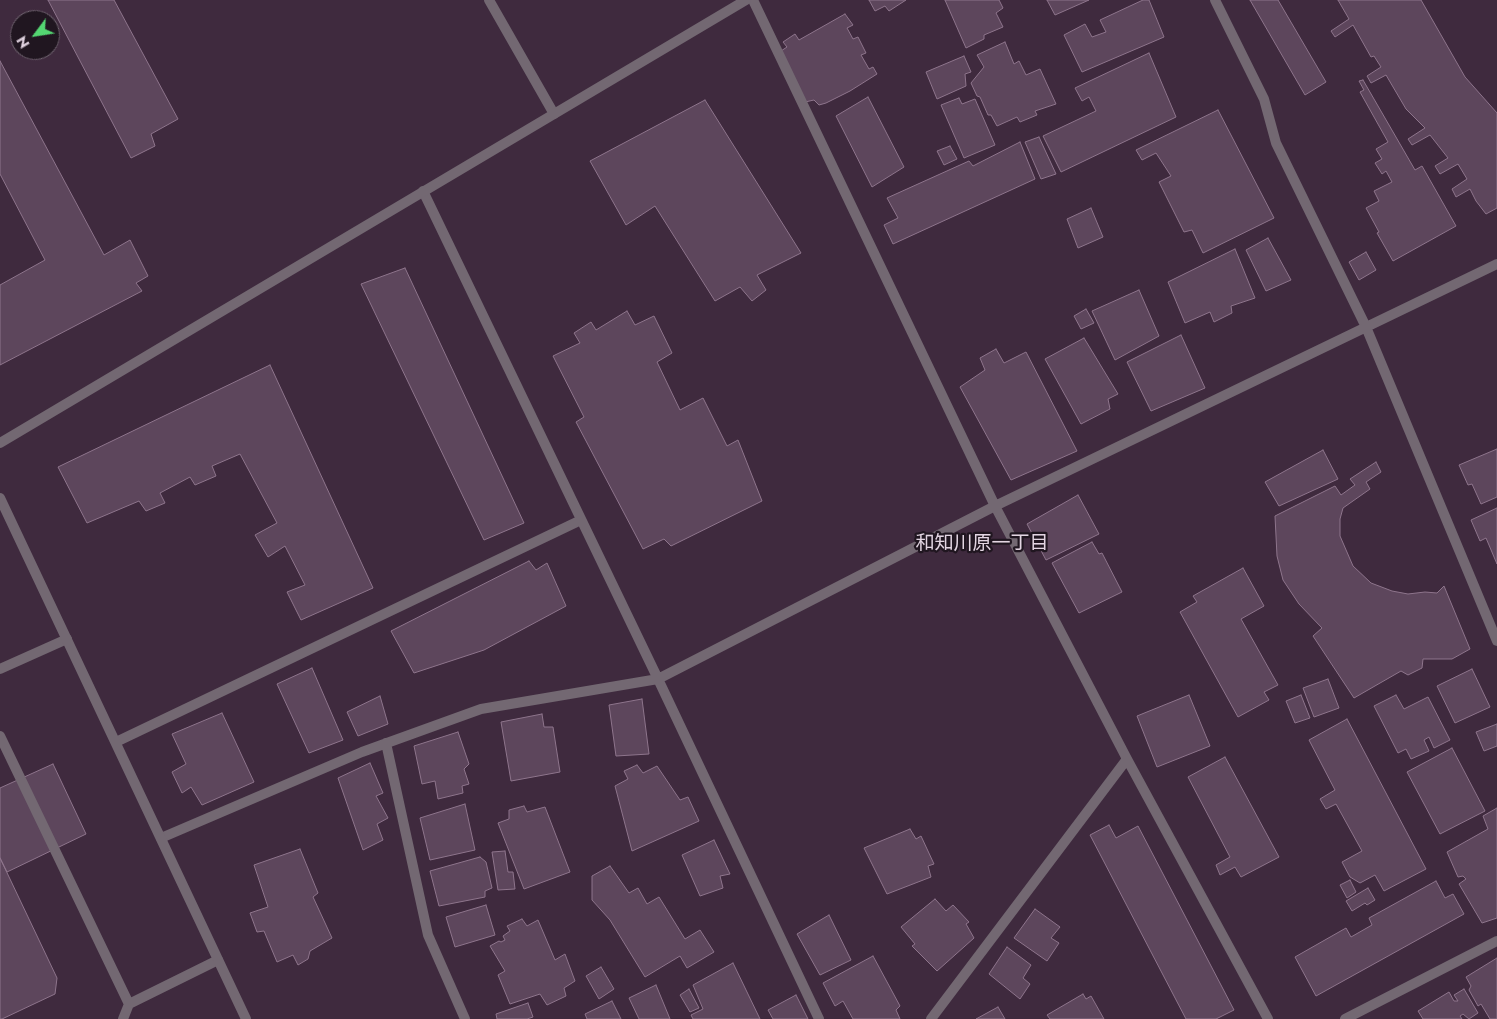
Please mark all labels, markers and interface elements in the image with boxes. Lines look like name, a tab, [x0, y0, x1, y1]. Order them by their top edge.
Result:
north arrow	[10, 10, 60, 60]
text: N	[12, 32, 34, 52]
district label: 和知川原一丁目	[916, 533, 1048, 555]

